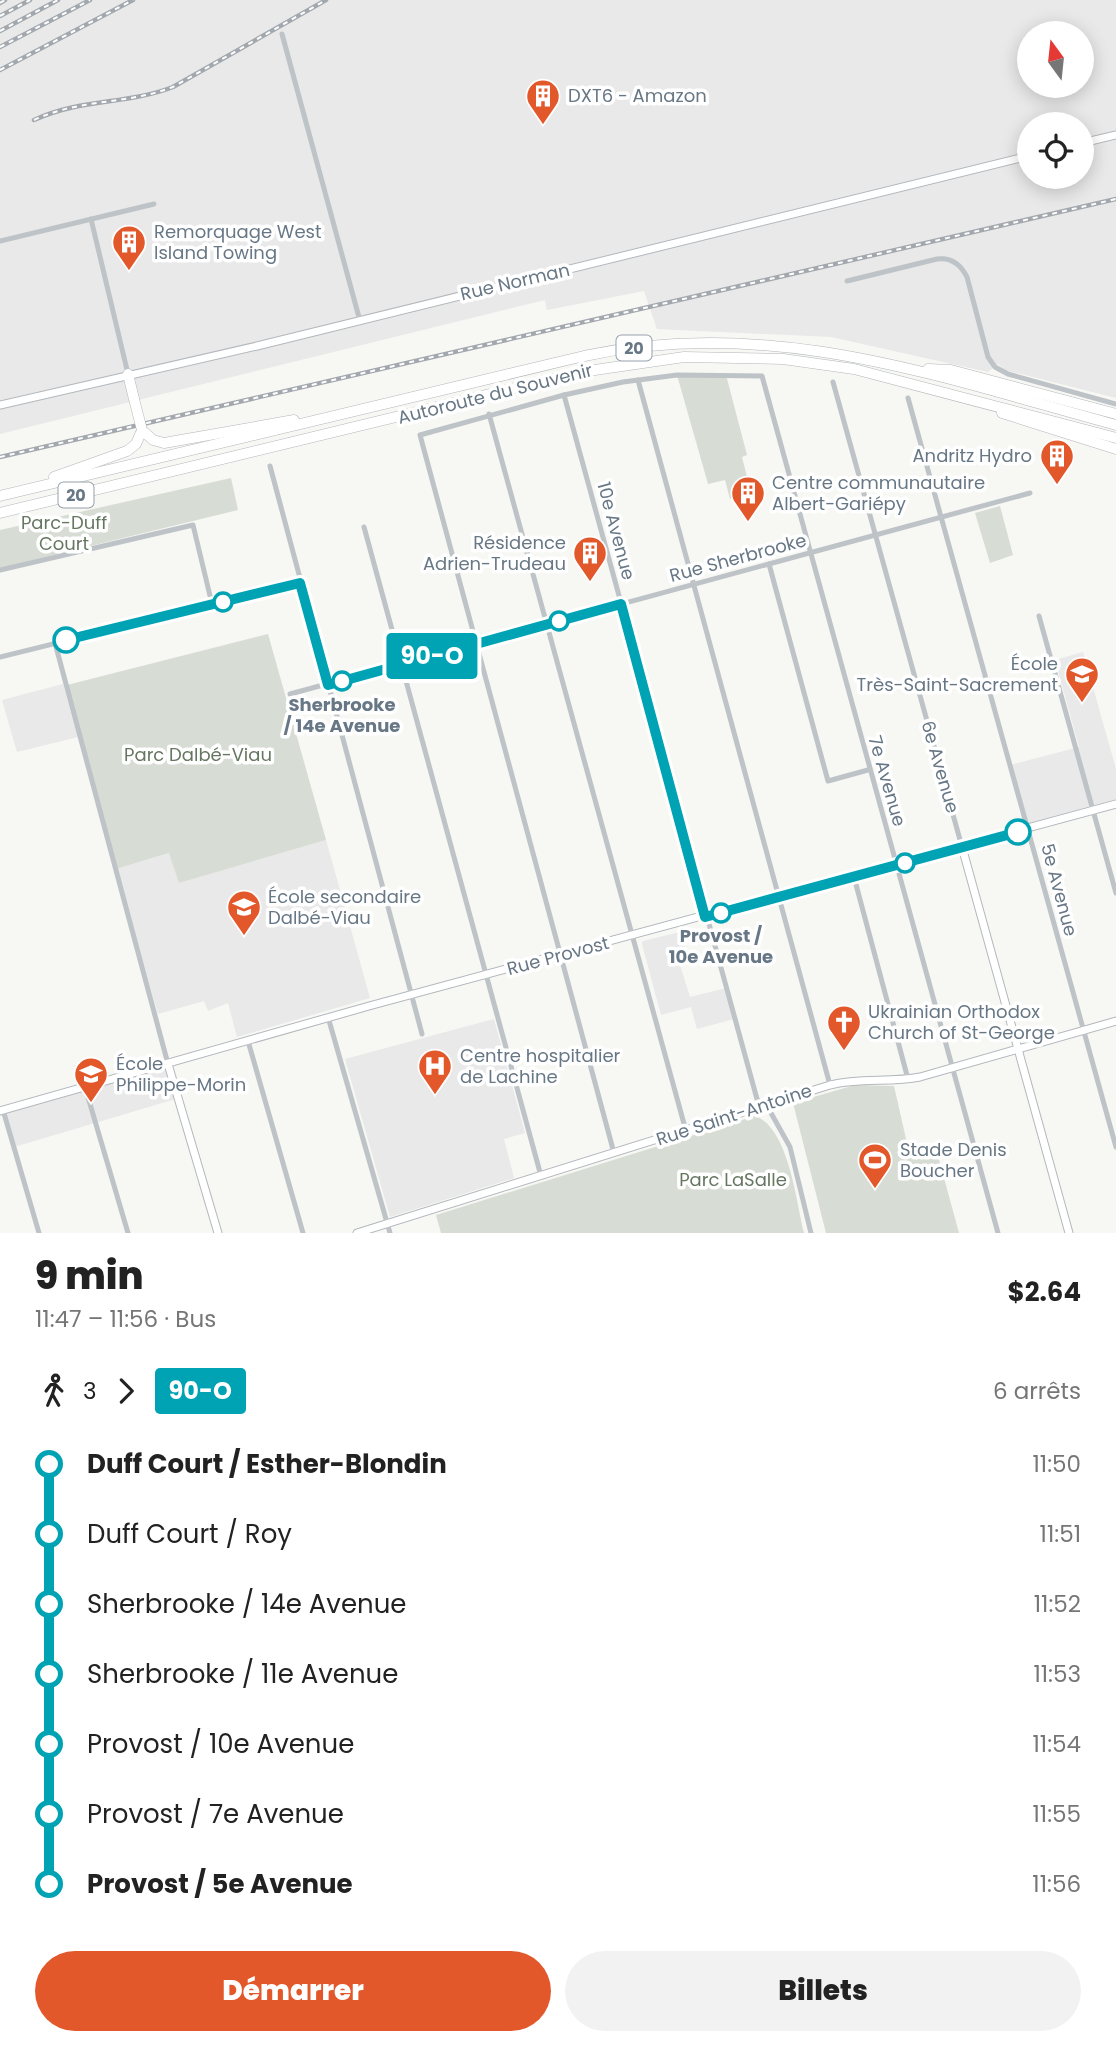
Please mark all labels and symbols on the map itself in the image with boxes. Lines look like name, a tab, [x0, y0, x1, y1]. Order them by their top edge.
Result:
north arrow	[1017, 21, 1094, 98]
building icon: DXT6 - Amazon	[524, 77, 562, 126]
place label: DXT6 - Amazon	[568, 83, 707, 108]
place label: Remorquage West Island Towing	[154, 219, 322, 265]
building icon: Remorquage West Island Towing	[110, 223, 148, 272]
street label: Rue Norman	[458, 257, 572, 306]
road number: 20	[616, 336, 652, 360]
street label: Autoroute du Souvenir	[395, 357, 595, 430]
building icon: Andritz Hydro	[1038, 437, 1076, 486]
place label: Andritz Hydro	[912, 443, 1032, 468]
place label: Centre communautaire Albert-Gariépy	[772, 470, 985, 516]
building icon: Centre communautaire Albert-Gariépy	[729, 474, 767, 523]
street label: 10e Avenue	[591, 479, 642, 583]
road number: 20	[58, 482, 94, 508]
park label: Parc-Duff Court	[21, 510, 107, 556]
street label: Rue Sherbrooke	[667, 527, 809, 588]
place label: Résidence Adrien-Trudeau	[423, 530, 566, 576]
building icon: Résidence Adrien-Trudeau	[571, 534, 609, 583]
unlabelled marker	[213, 592, 233, 612]
unlabelled marker	[549, 611, 569, 631]
unlabelled marker	[53, 627, 79, 653]
line badge: 90-O	[383, 633, 481, 679]
place label: École Très-Saint-Sacrement	[857, 651, 1058, 697]
school or university icon: École Très-Saint-Sacrement	[1063, 655, 1101, 704]
marker: Sherbrooke / 14e Avenue	[332, 671, 352, 691]
place label: Sherbrooke / 14e Avenue	[284, 692, 400, 738]
street label: 6e Avenue	[915, 718, 966, 816]
street label: 7e Avenue	[863, 733, 912, 829]
park label: Parc Dalbé-Viau	[124, 742, 272, 767]
unlabelled marker	[1005, 819, 1031, 845]
street label: 5e Avenue	[1035, 841, 1084, 939]
unlabelled marker	[895, 853, 915, 873]
place label: École secondaire Dalbé-Viau	[268, 884, 421, 930]
school or university icon: École secondaire Dalbé-Viau	[225, 888, 263, 937]
marker: Provost / 10e Avenue	[711, 903, 731, 923]
place label: Provost / 10e Avenue	[669, 923, 773, 969]
street label: Rue Provost	[504, 930, 612, 981]
place label: Ukrainian Orthodox Church of St-George	[868, 999, 1055, 1045]
church icon: Ukrainian Orthodox Church of St-George	[825, 1003, 863, 1052]
place label: Centre hospitalier de Lachine	[460, 1043, 621, 1089]
hospital icon: Centre hospitalier de Lachine	[416, 1047, 454, 1096]
place label: École Philippe-Morin	[116, 1051, 246, 1097]
school or university icon: École Philippe-Morin	[72, 1055, 110, 1104]
street label: Rue Saint-Antoine	[653, 1078, 815, 1152]
place label: Stade Denis Boucher	[900, 1137, 1007, 1183]
sports icon: Stade Denis Boucher	[856, 1141, 894, 1190]
park label: Parc LaSalle	[679, 1167, 787, 1192]

